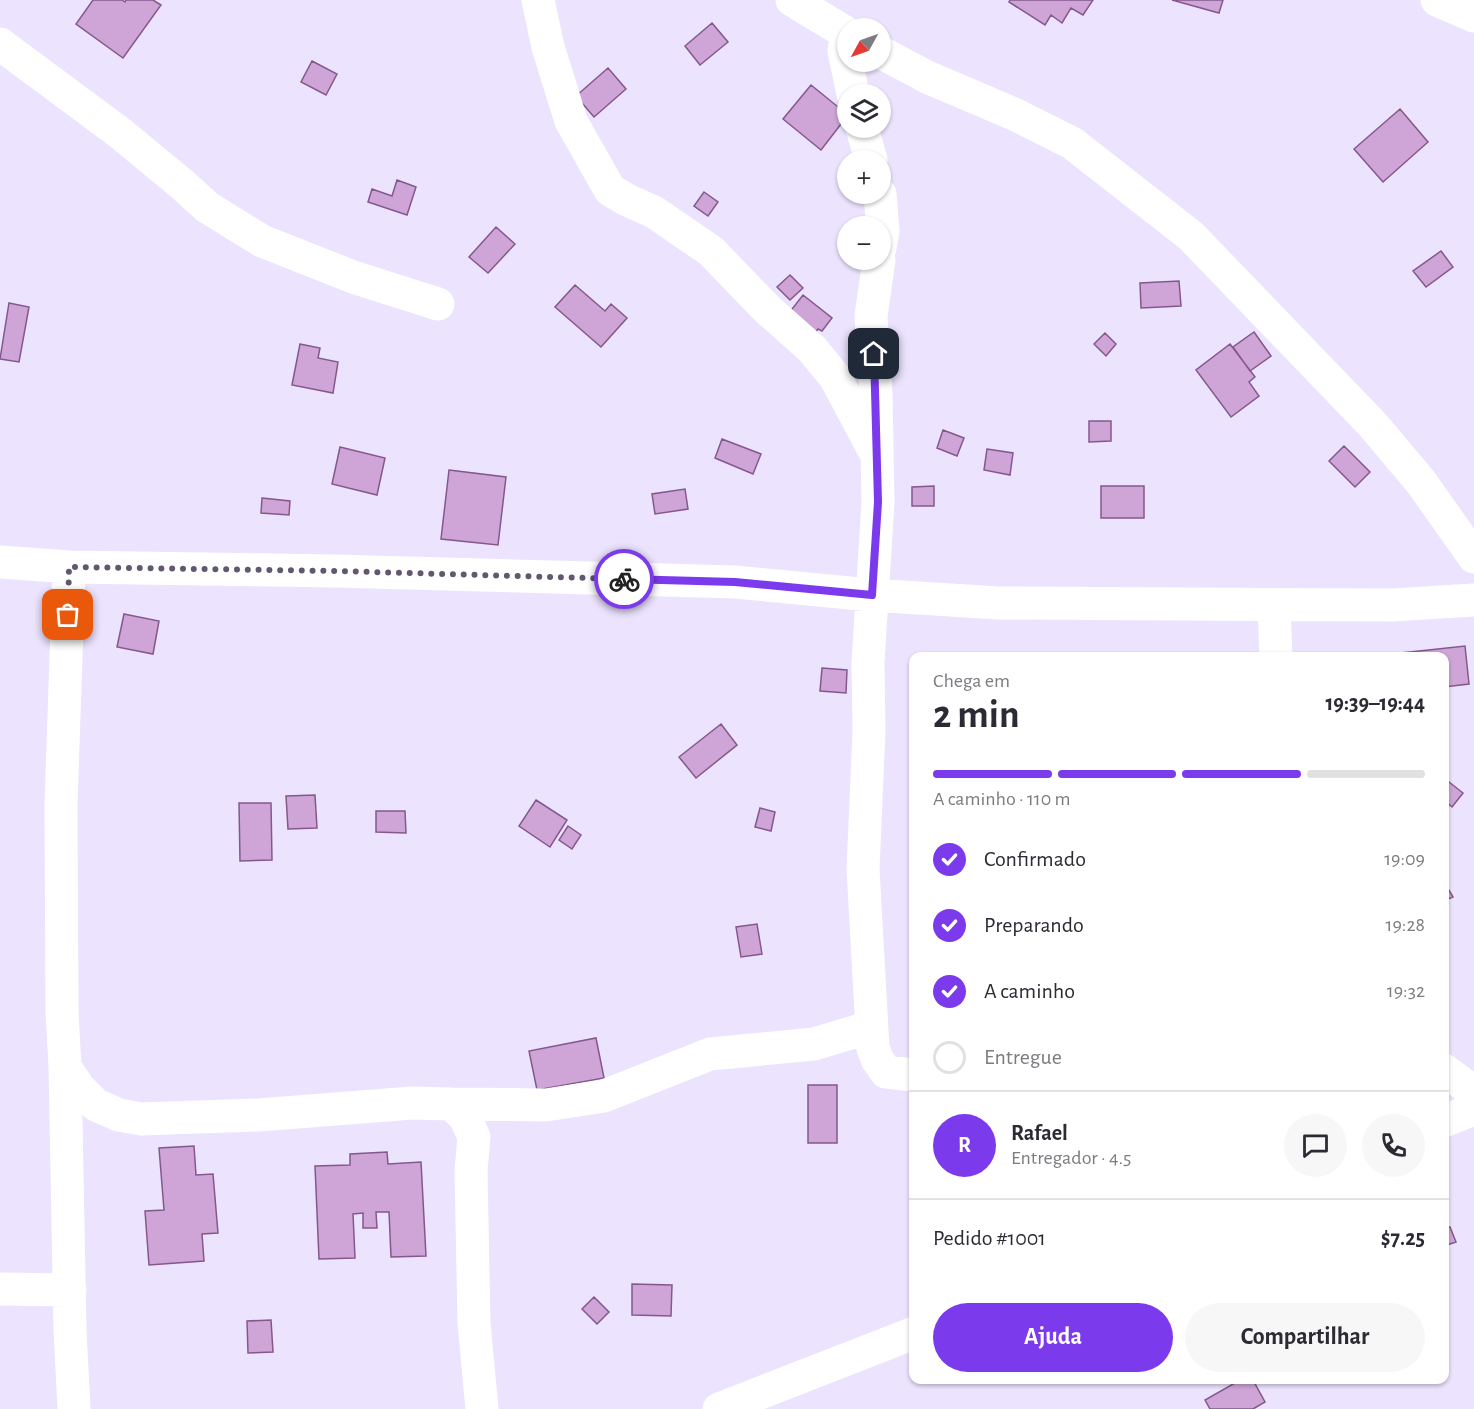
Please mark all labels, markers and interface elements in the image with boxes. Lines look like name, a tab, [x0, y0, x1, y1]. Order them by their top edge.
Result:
north arrow	[837, 18, 891, 72]
map controls	[837, 18, 891, 270]
button: layers	[837, 84, 891, 138]
button: +	[837, 150, 891, 204]
button: −	[837, 216, 891, 270]
pin	[848, 328, 899, 379]
icon: home	[857, 337, 890, 370]
courier	[594, 549, 654, 609]
icon: bike	[608, 563, 641, 596]
pin	[42, 589, 93, 640]
icon: bag	[51, 598, 84, 631]
text: Chega em	[933, 671, 1010, 691]
text: 19:39–19:44	[1325, 692, 1425, 714]
text: 2 min	[933, 696, 1020, 735]
text: A caminho · 110 m	[933, 789, 1071, 809]
icon: check	[933, 843, 966, 876]
text: Confirmado	[984, 848, 1086, 870]
text: 19:09	[1384, 849, 1425, 869]
icon: check	[933, 909, 966, 942]
text: Preparando	[984, 914, 1084, 936]
text: 19:28	[1386, 915, 1425, 935]
icon: check	[933, 975, 966, 1008]
text: A caminho	[984, 980, 1075, 1002]
text: 19:32	[1387, 981, 1425, 1001]
text: Entregue	[984, 1046, 1062, 1068]
button: chat	[1284, 1114, 1347, 1177]
button: phone	[1362, 1114, 1425, 1177]
text: Rafael	[1011, 1122, 1068, 1144]
text: R	[958, 1134, 971, 1156]
text: Entregador · 4.5	[1011, 1148, 1131, 1168]
text: Pedido #1001	[933, 1227, 1046, 1249]
text: $7.25	[1381, 1227, 1425, 1249]
button: Ajuda	[933, 1303, 1173, 1372]
button: Compartilhar	[1185, 1303, 1425, 1372]

